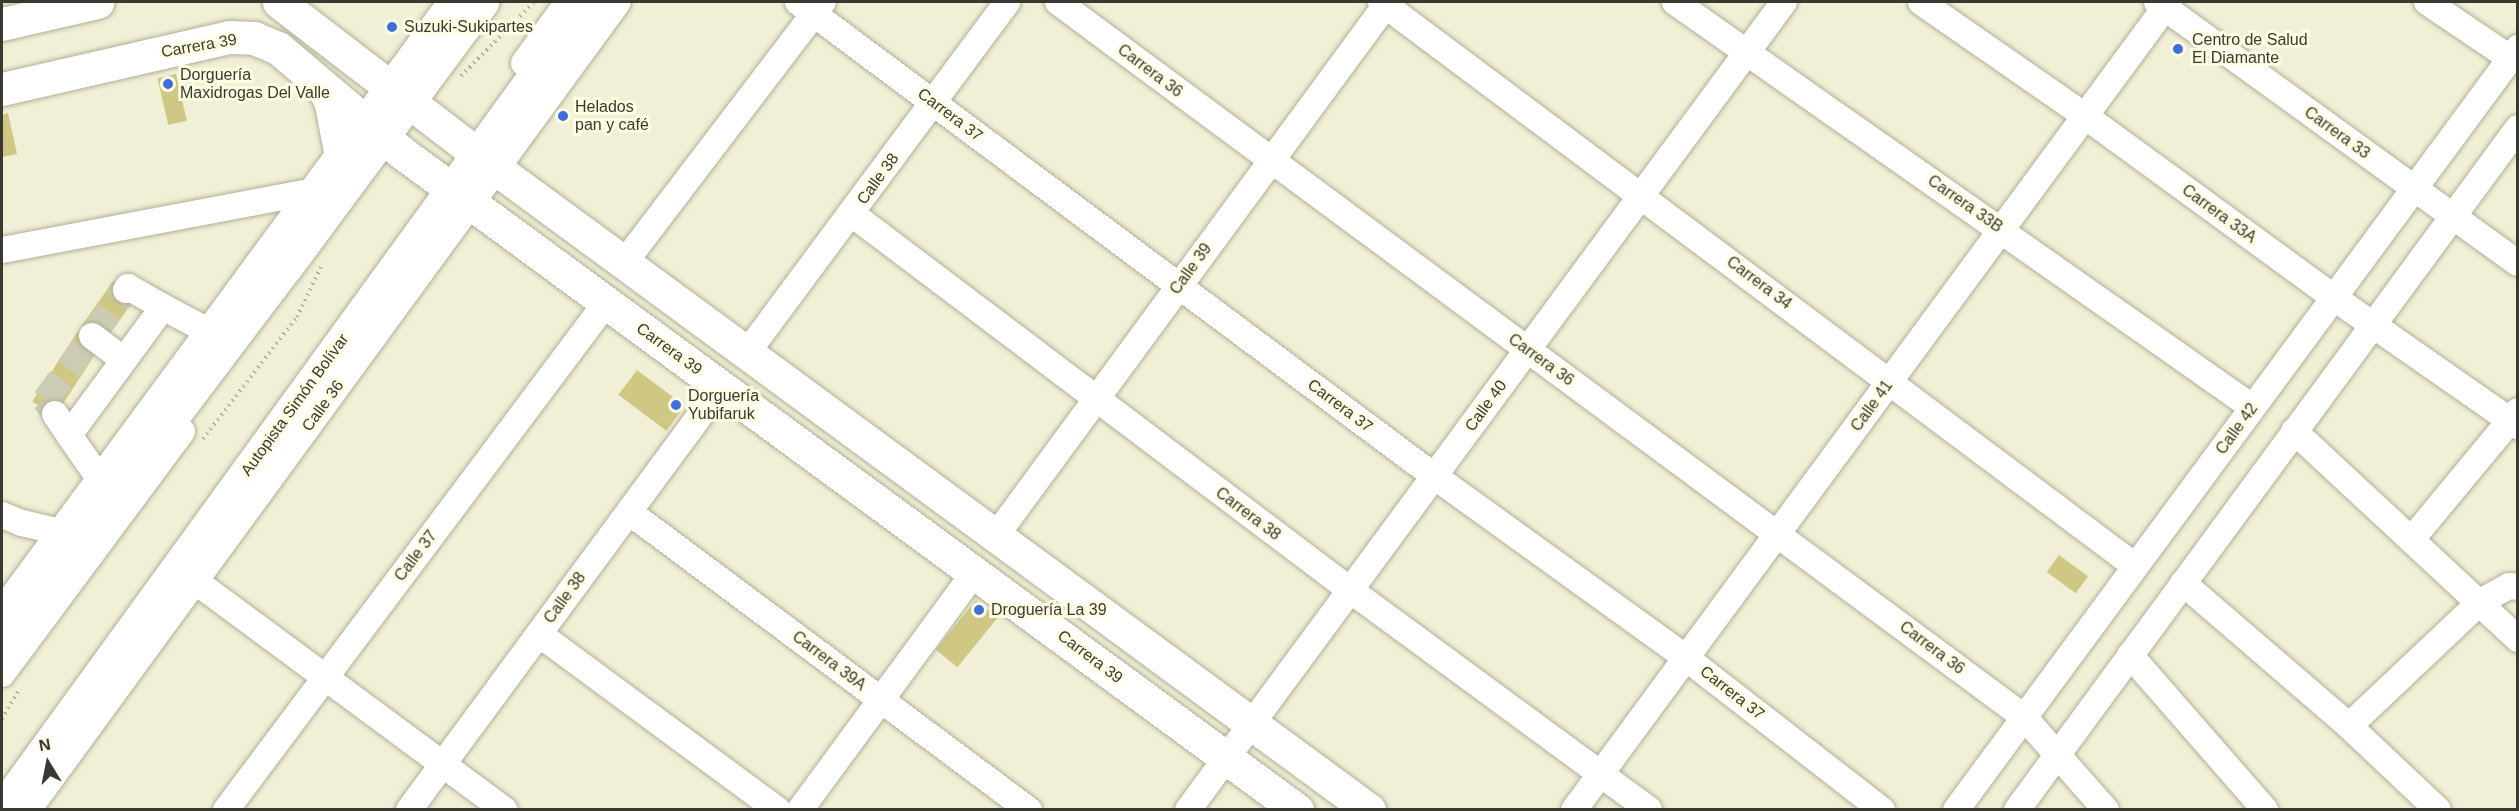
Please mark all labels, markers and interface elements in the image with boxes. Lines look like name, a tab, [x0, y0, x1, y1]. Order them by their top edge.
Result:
place label: Suzuki-Sukipartes	[404, 17, 533, 37]
marker: Suzuki-Sukipartes	[385, 20, 399, 34]
street label: Carrera 39	[160, 30, 238, 62]
place label: Centro de Salud El Diamante	[2192, 30, 2308, 68]
street label: Carrera 36	[1114, 40, 1186, 102]
marker: Centro de Salud El Diamante	[2169, 40, 2187, 58]
place label: Dorguería Maxidrogas Del Valle	[180, 65, 330, 103]
marker: Dorguería Maxidrogas Del Valle	[161, 77, 175, 91]
street label: Carrera 37	[914, 84, 986, 146]
place label: Helados pan y café	[575, 97, 649, 135]
street label: Carrera 33	[2300, 103, 2374, 163]
marker: Helados pan y café	[556, 109, 570, 123]
street label: Calle 38	[853, 150, 903, 208]
street label: Carrera 33B	[1924, 171, 2006, 237]
street label: Carrera 33A	[2178, 181, 2260, 247]
street label: Calle 39	[1166, 240, 1216, 298]
street label: Carrera 34	[1723, 252, 1795, 314]
street label: Carrera 39	[632, 319, 706, 379]
street label: Autopista Simón Bolívar	[237, 330, 353, 480]
street label: Carrera 36	[1504, 330, 1578, 390]
street label: Carrera 37	[1304, 375, 1376, 437]
street label: Calle 36	[298, 377, 348, 435]
street label: Calle 40	[1461, 377, 1511, 435]
street label: Calle 41	[1847, 377, 1897, 435]
place label: Dorguería Yubifaruk	[688, 386, 759, 424]
marker: Dorguería Yubifaruk	[669, 398, 683, 412]
street label: Calle 42	[2212, 400, 2262, 458]
street label: Carrera 38	[1212, 483, 1284, 545]
street label: Calle 37	[391, 527, 441, 585]
street label: Calle 38	[540, 569, 590, 627]
place label: Droguería La 39	[991, 600, 1107, 620]
marker: Droguería La 39	[972, 603, 986, 617]
street label: Carrera 36	[1896, 617, 1968, 679]
street label: Carrera 39	[1054, 626, 1126, 688]
street label: Carrera 39A	[788, 627, 870, 695]
street label: Carrera 37	[1696, 662, 1768, 724]
north arrow	[18, 733, 78, 793]
text: N	[38, 735, 52, 754]

